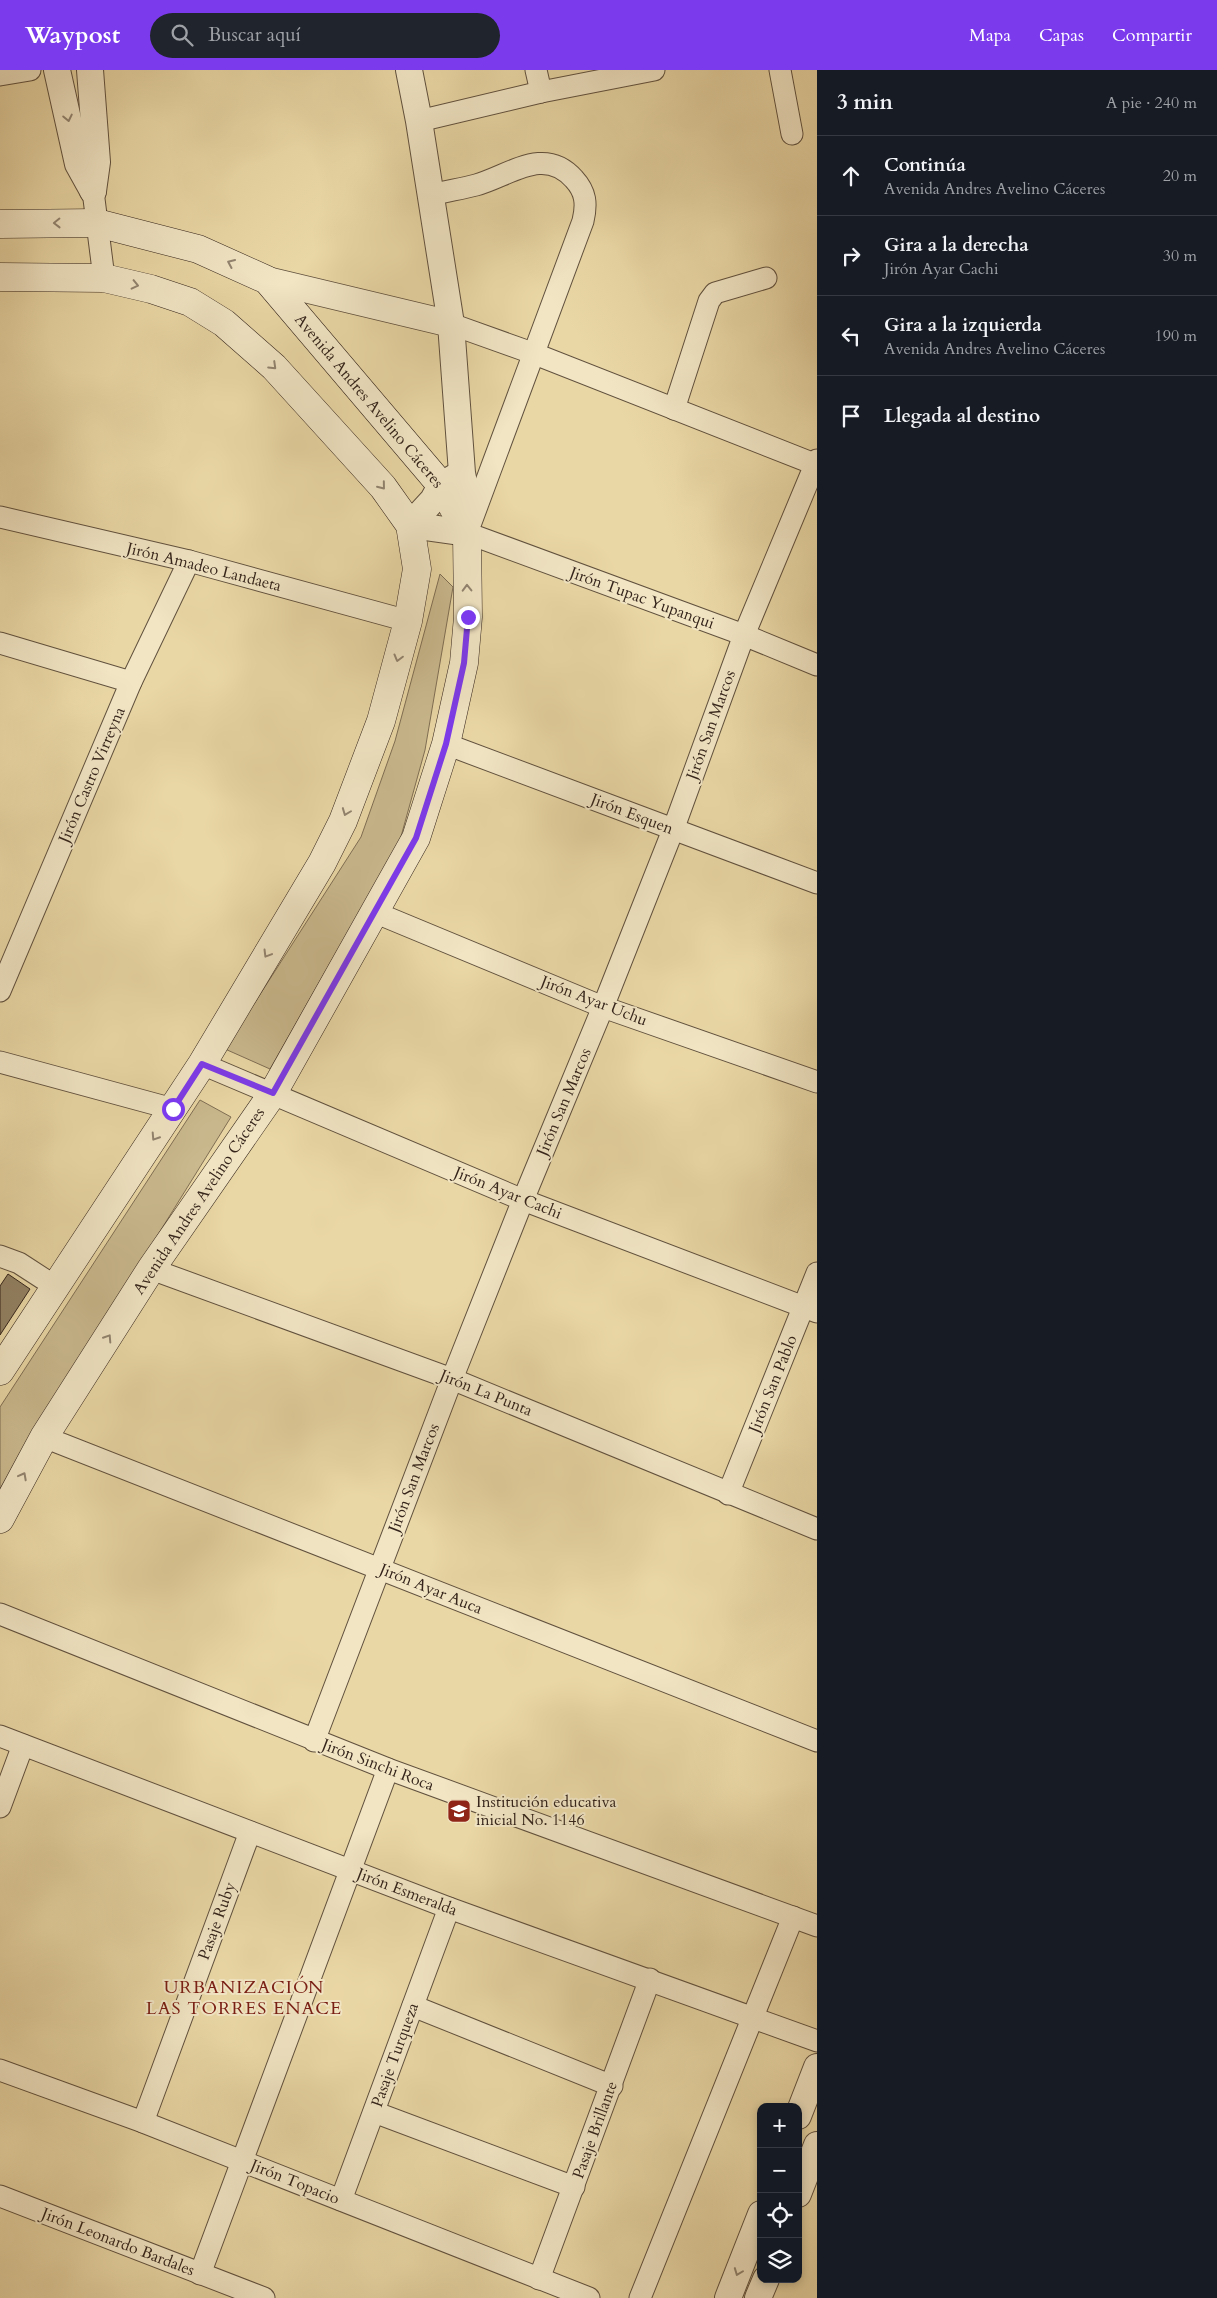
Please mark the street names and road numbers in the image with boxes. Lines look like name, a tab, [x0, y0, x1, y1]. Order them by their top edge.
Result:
street label: Avenida Andres Avelino Cáceres	[289, 309, 449, 493]
street label: Jirón Amadeo Landaeta	[122, 537, 284, 597]
street label: Jirón Tupac Yupanqui	[565, 561, 718, 635]
street label: Jirón San Marcos	[680, 667, 741, 785]
street label: Jirón Castro Virreyna	[53, 704, 131, 848]
street label: Jirón Esquen	[586, 787, 676, 840]
street label: Jirón Ayar Uchu	[536, 970, 651, 1032]
street label: Jirón San Marcos	[531, 1045, 597, 1161]
street label: Avenida Andres Avelino Cáceres	[128, 1103, 270, 1299]
street label: Jirón Ayar Cachi	[449, 1161, 566, 1225]
street label: Jirón San Pablo	[743, 1331, 803, 1438]
street label: Jirón La Punta	[435, 1364, 536, 1422]
street label: Jirón San Marcos	[382, 1420, 445, 1538]
street label: Jirón Ayar Auca	[374, 1558, 486, 1620]
street label: Jirón Sinchi Roca	[317, 1733, 437, 1796]
street label: Jirón Esmeralda	[352, 1862, 461, 1921]
street label: Pasaje Ruby	[193, 1878, 241, 1963]
street label: Pasaje Turqueza	[366, 2000, 424, 2110]
street label: Pasaje Brillante	[567, 2078, 623, 2182]
street label: Jirón Topacio	[245, 2153, 343, 2210]
street label: Jirón Leonardo Bardales	[36, 2202, 198, 2281]

